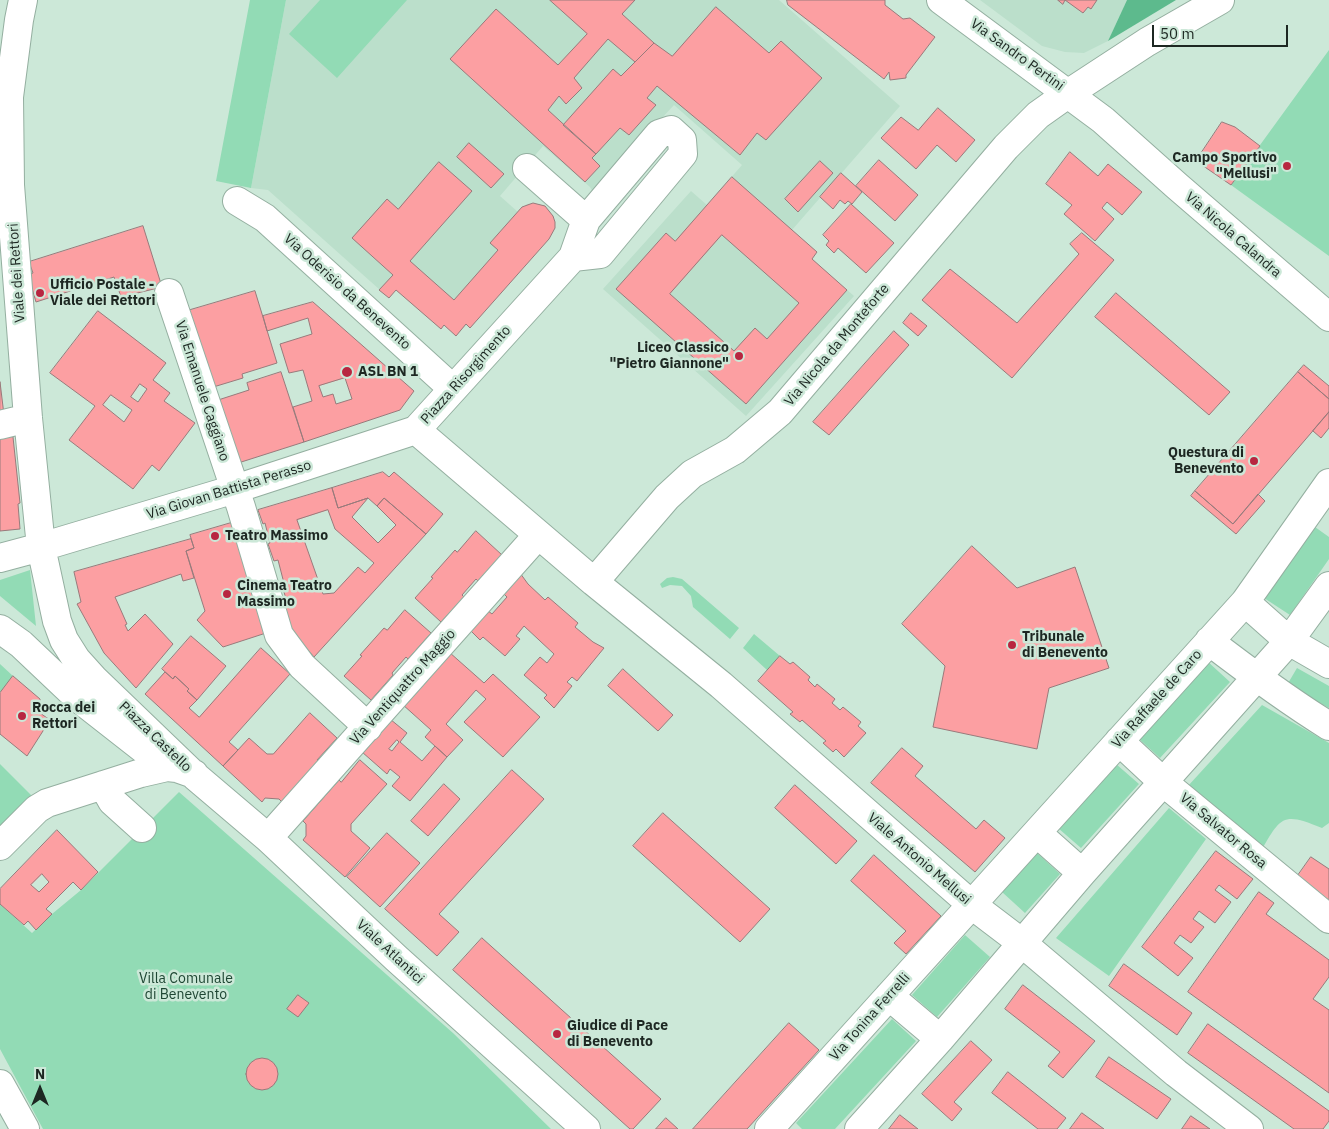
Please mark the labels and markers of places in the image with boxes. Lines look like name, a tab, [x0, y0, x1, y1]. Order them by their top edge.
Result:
place label: Campo Sportivo "Mellusi"	[1172, 150, 1277, 182]
marker: Campo Sportivo "Mellusi"	[1281, 160, 1293, 172]
place label: Ufficio Postale - Viale dei Rettori	[50, 277, 155, 310]
marker: Ufficio Postale - Viale dei Rettori	[34, 287, 46, 299]
place label: Liceo Classico "Pietro Giannone"	[609, 340, 729, 372]
marker: Liceo Classico "Pietro Giannone"	[733, 350, 745, 362]
place label: ASL BN 1	[358, 364, 418, 380]
marker: ASL BN 1	[340, 365, 354, 379]
place label: Questura di Benevento	[1168, 445, 1244, 478]
marker: Questura di Benevento	[1248, 455, 1260, 467]
place label: Teatro Massimo	[225, 528, 328, 544]
marker: Teatro Massimo	[209, 530, 221, 542]
place label: Cinema Teatro Massimo	[237, 578, 332, 610]
marker: Cinema Teatro Massimo	[221, 588, 233, 600]
place label: Tribunale di Benevento	[1022, 629, 1108, 662]
marker: Tribunale di Benevento	[1006, 639, 1018, 651]
place label: Rocca dei Rettori	[32, 700, 95, 732]
marker: Rocca dei Rettori	[16, 710, 28, 722]
place label: Giudice di Pace di Benevento	[567, 1018, 668, 1050]
marker: Giudice di Pace di Benevento	[551, 1028, 563, 1040]

